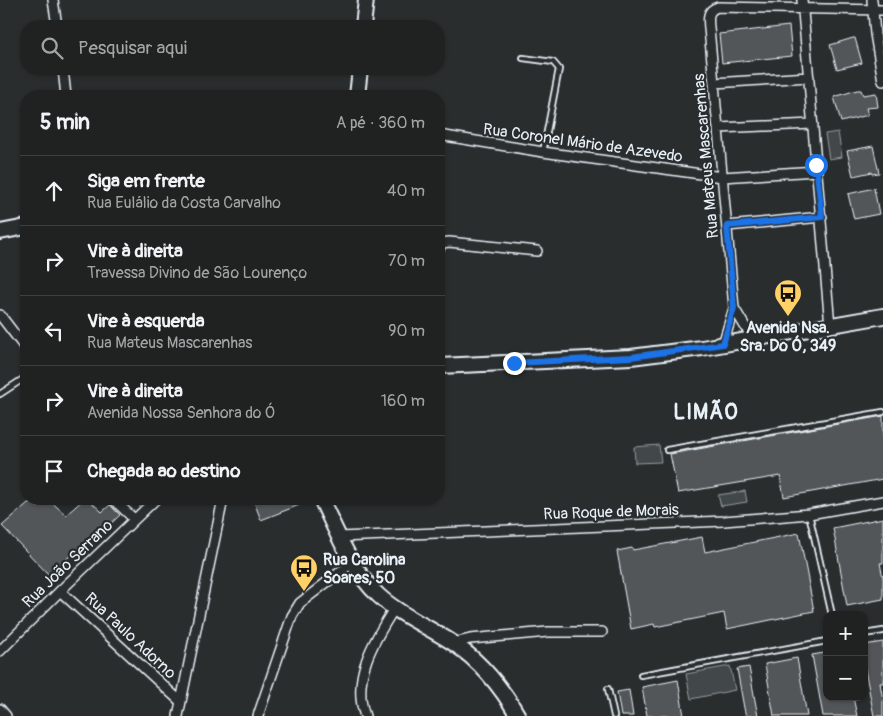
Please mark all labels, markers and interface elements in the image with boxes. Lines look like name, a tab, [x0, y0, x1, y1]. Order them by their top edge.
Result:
search box	[20, 20, 445, 75]
icon: search	[38, 34, 66, 62]
text: Pesquisar aqui	[78, 36, 187, 60]
street label: Rua Mateus Mascarenhas	[689, 73, 723, 239]
text: 5 min	[40, 109, 90, 136]
text: A pé · 360 m	[336, 113, 425, 133]
street label: Rua Coronel Mário de Azevedo	[482, 119, 684, 167]
route start	[805, 154, 828, 177]
text: Siga em frente	[87, 169, 205, 193]
icon: ahead	[40, 177, 68, 205]
text: 40 m	[387, 181, 425, 201]
text: Rua Eulálio da Costa Carvalho	[87, 193, 281, 213]
text: Vire à direita	[87, 239, 183, 263]
icon: right	[40, 247, 68, 275]
text: 70 m	[388, 251, 425, 271]
text: Travessa Divino de São Lourenço	[87, 263, 307, 283]
bus stop icon: Avenida Nsa. Sra. Do Ó, 349	[773, 278, 803, 317]
text: Vire à esquerda	[87, 309, 205, 333]
icon: left	[40, 317, 68, 345]
place label: Avenida Nsa. Sra. Do Ó, 349	[740, 318, 836, 356]
text: 90 m	[388, 321, 425, 341]
text: Rua Mateus Mascarenhas	[87, 333, 253, 353]
route end	[503, 352, 526, 375]
text: Vire à direita	[87, 379, 183, 403]
icon: right	[40, 387, 68, 415]
text: 160 m	[381, 391, 425, 411]
district label: LIMÃO	[673, 399, 739, 426]
text: Avenida Nossa Senhora do Ó	[87, 403, 276, 423]
icon: arrive	[40, 457, 68, 485]
text: Chegada ao destino	[87, 459, 240, 483]
street label: Rua Roque de Morais	[543, 500, 679, 524]
street label: Rua João Serrano	[18, 515, 118, 612]
place label: Rua Carolina Soares, 50	[323, 550, 406, 588]
bus stop icon: Rua Carolina Soares, 50	[289, 553, 319, 592]
street label: Rua Paulo Adorno	[80, 588, 180, 683]
map controls	[823, 611, 868, 701]
button: +	[823, 611, 868, 656]
button: −	[823, 656, 868, 701]

